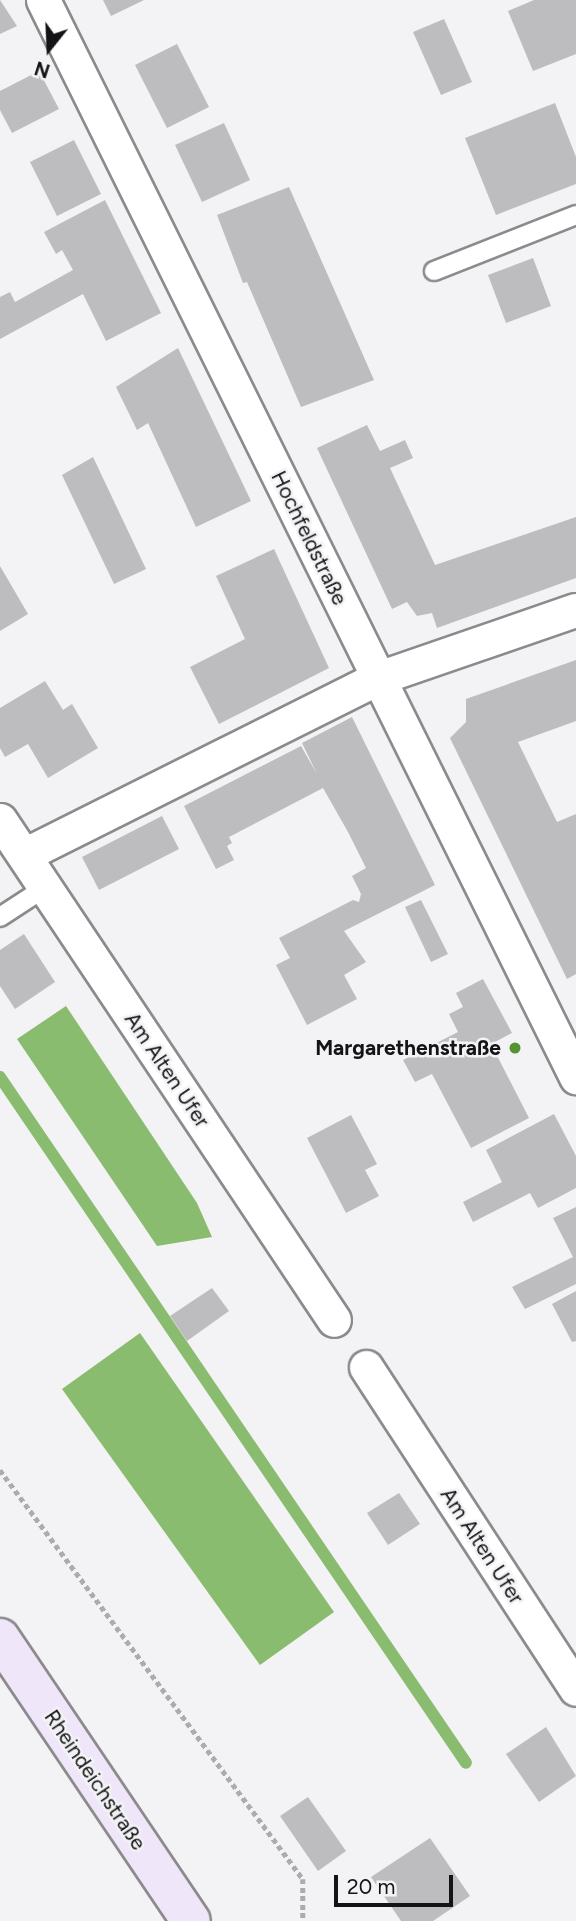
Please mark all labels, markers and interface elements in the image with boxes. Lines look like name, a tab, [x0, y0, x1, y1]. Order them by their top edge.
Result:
north arrow	[14, 14, 84, 84]
text: N	[32, 56, 53, 83]
street label: Hochfeldstraße	[266, 467, 352, 609]
street label: Am Alten Ufer	[119, 1008, 215, 1132]
place label: Margarethenstraße	[315, 1035, 501, 1061]
marker: Margarethenstraße	[507, 1040, 523, 1056]
street label: Am Alten Ufer	[435, 1483, 529, 1609]
street label: Rheindeichstraße	[39, 1705, 151, 1855]
scale bar	[338, 1862, 457, 1906]
text: 20 m	[347, 1874, 395, 1899]

